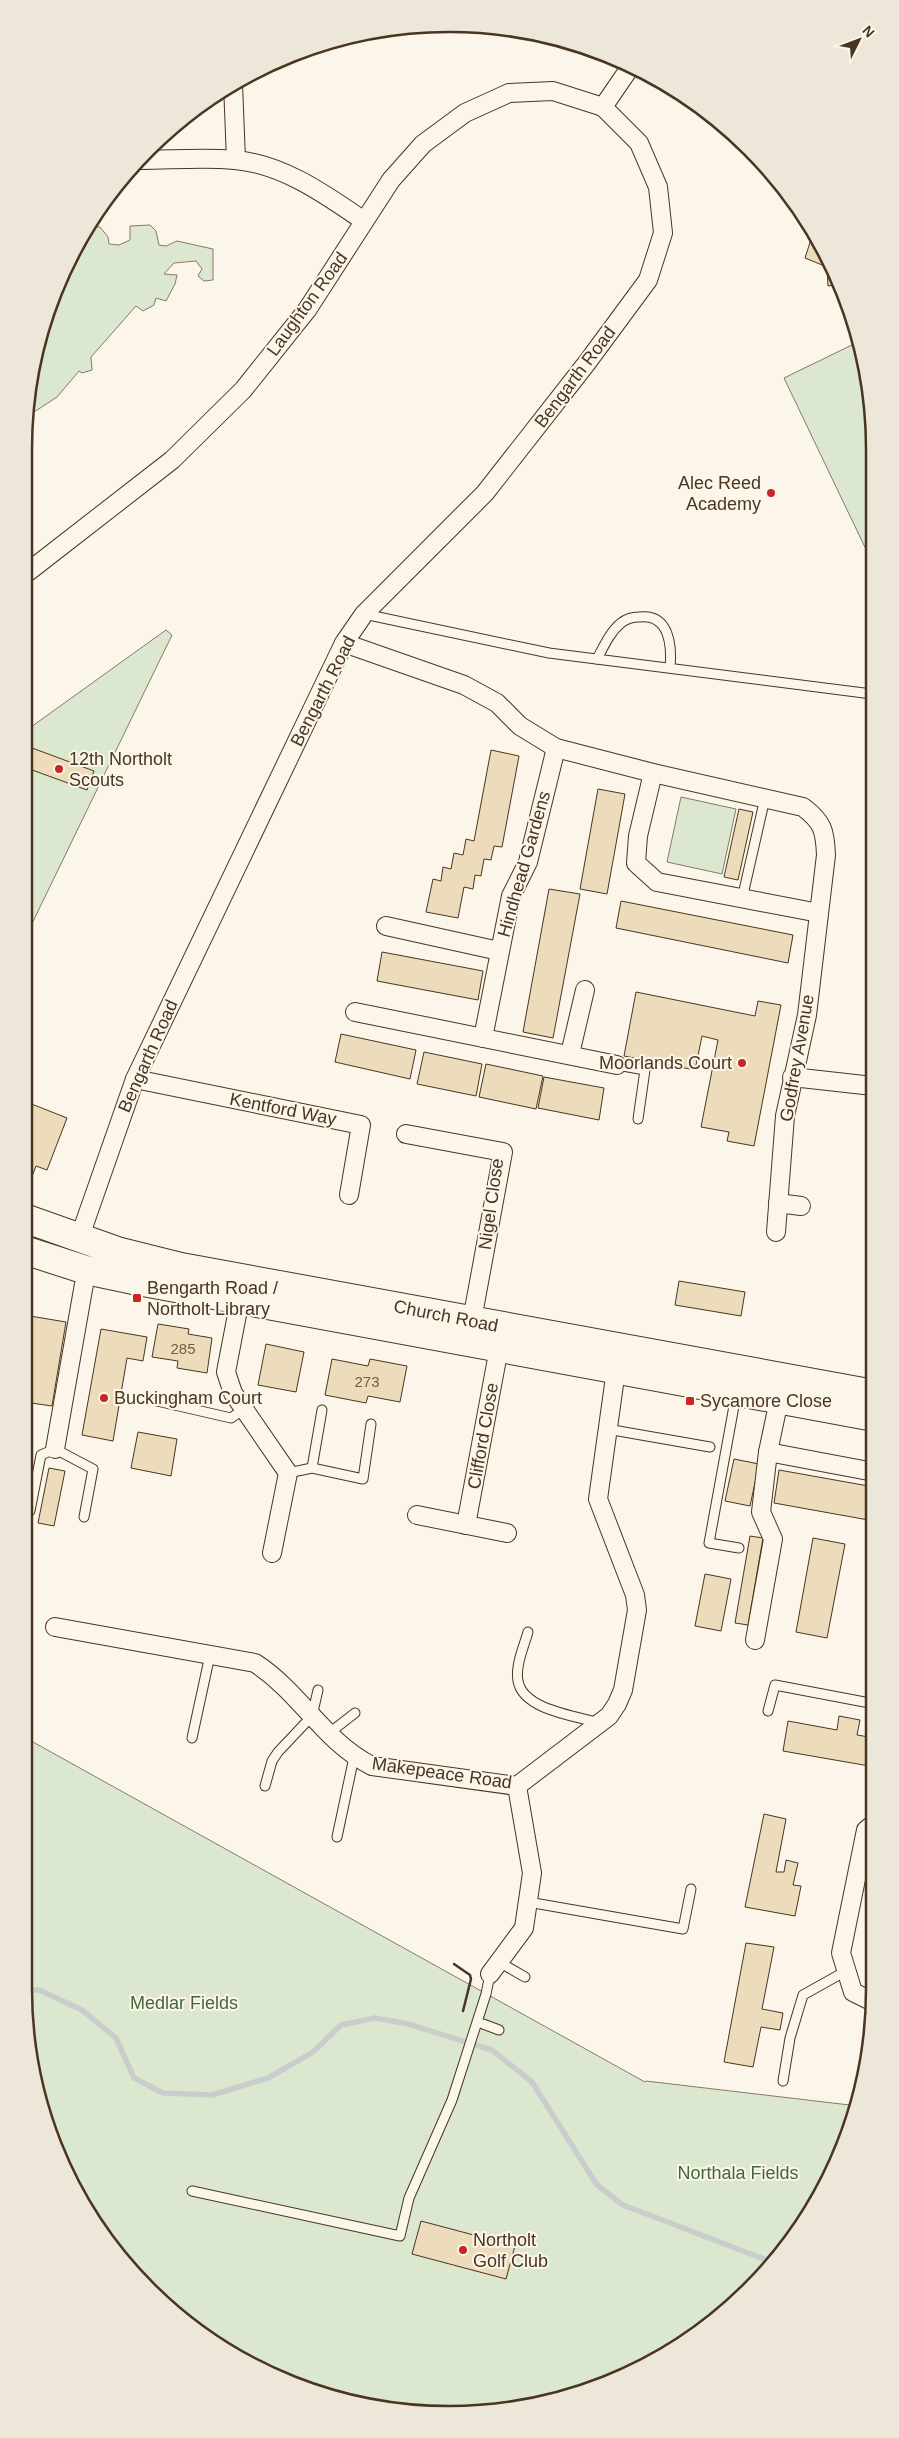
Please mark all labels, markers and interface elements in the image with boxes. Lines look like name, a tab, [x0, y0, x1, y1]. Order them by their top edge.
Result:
north arrow	[834, 15, 884, 65]
text: N	[859, 22, 878, 40]
street label: Laughton Road	[263, 248, 351, 360]
street label: Bengarth Road	[531, 323, 619, 431]
place label: Alec Reed Academy	[678, 473, 761, 514]
marker: Alec Reed Academy	[765, 487, 777, 499]
street label: Bengarth Road	[287, 633, 359, 749]
place label: 12th Northolt Scouts	[69, 749, 172, 790]
marker: 12th Northolt Scouts	[53, 763, 65, 775]
street label: Hindhead Gardens	[494, 789, 554, 939]
street label: Godfrey Avenue	[776, 993, 818, 1123]
street label: Bengarth Road	[114, 997, 182, 1115]
place label: Moorlands Court	[599, 1053, 732, 1073]
marker: Moorlands Court	[736, 1057, 748, 1069]
street label: Kentford Way	[228, 1089, 338, 1129]
street label: Nigel Close	[475, 1157, 507, 1251]
place label: Bengarth Road / Northolt Library	[147, 1278, 278, 1319]
marker: Bengarth Road / Northolt Library	[131, 1292, 143, 1304]
street label: Church Road	[392, 1296, 500, 1336]
house number: 285	[170, 1340, 196, 1357]
house number: 273	[354, 1373, 380, 1390]
street label: Clifford Close	[464, 1381, 502, 1491]
place label: Buckingham Court	[114, 1388, 262, 1408]
place label: Sycamore Close	[700, 1391, 832, 1411]
marker: Buckingham Court	[98, 1392, 110, 1404]
marker: Sycamore Close	[684, 1395, 696, 1407]
street label: Makepeace Road	[371, 1753, 513, 1793]
park label: Medlar Fields	[130, 1993, 238, 2013]
park label: Northala Fields	[677, 2163, 799, 2183]
place label: Northolt Golf Club	[473, 2230, 548, 2271]
marker: Northolt Golf Club	[457, 2244, 469, 2256]

